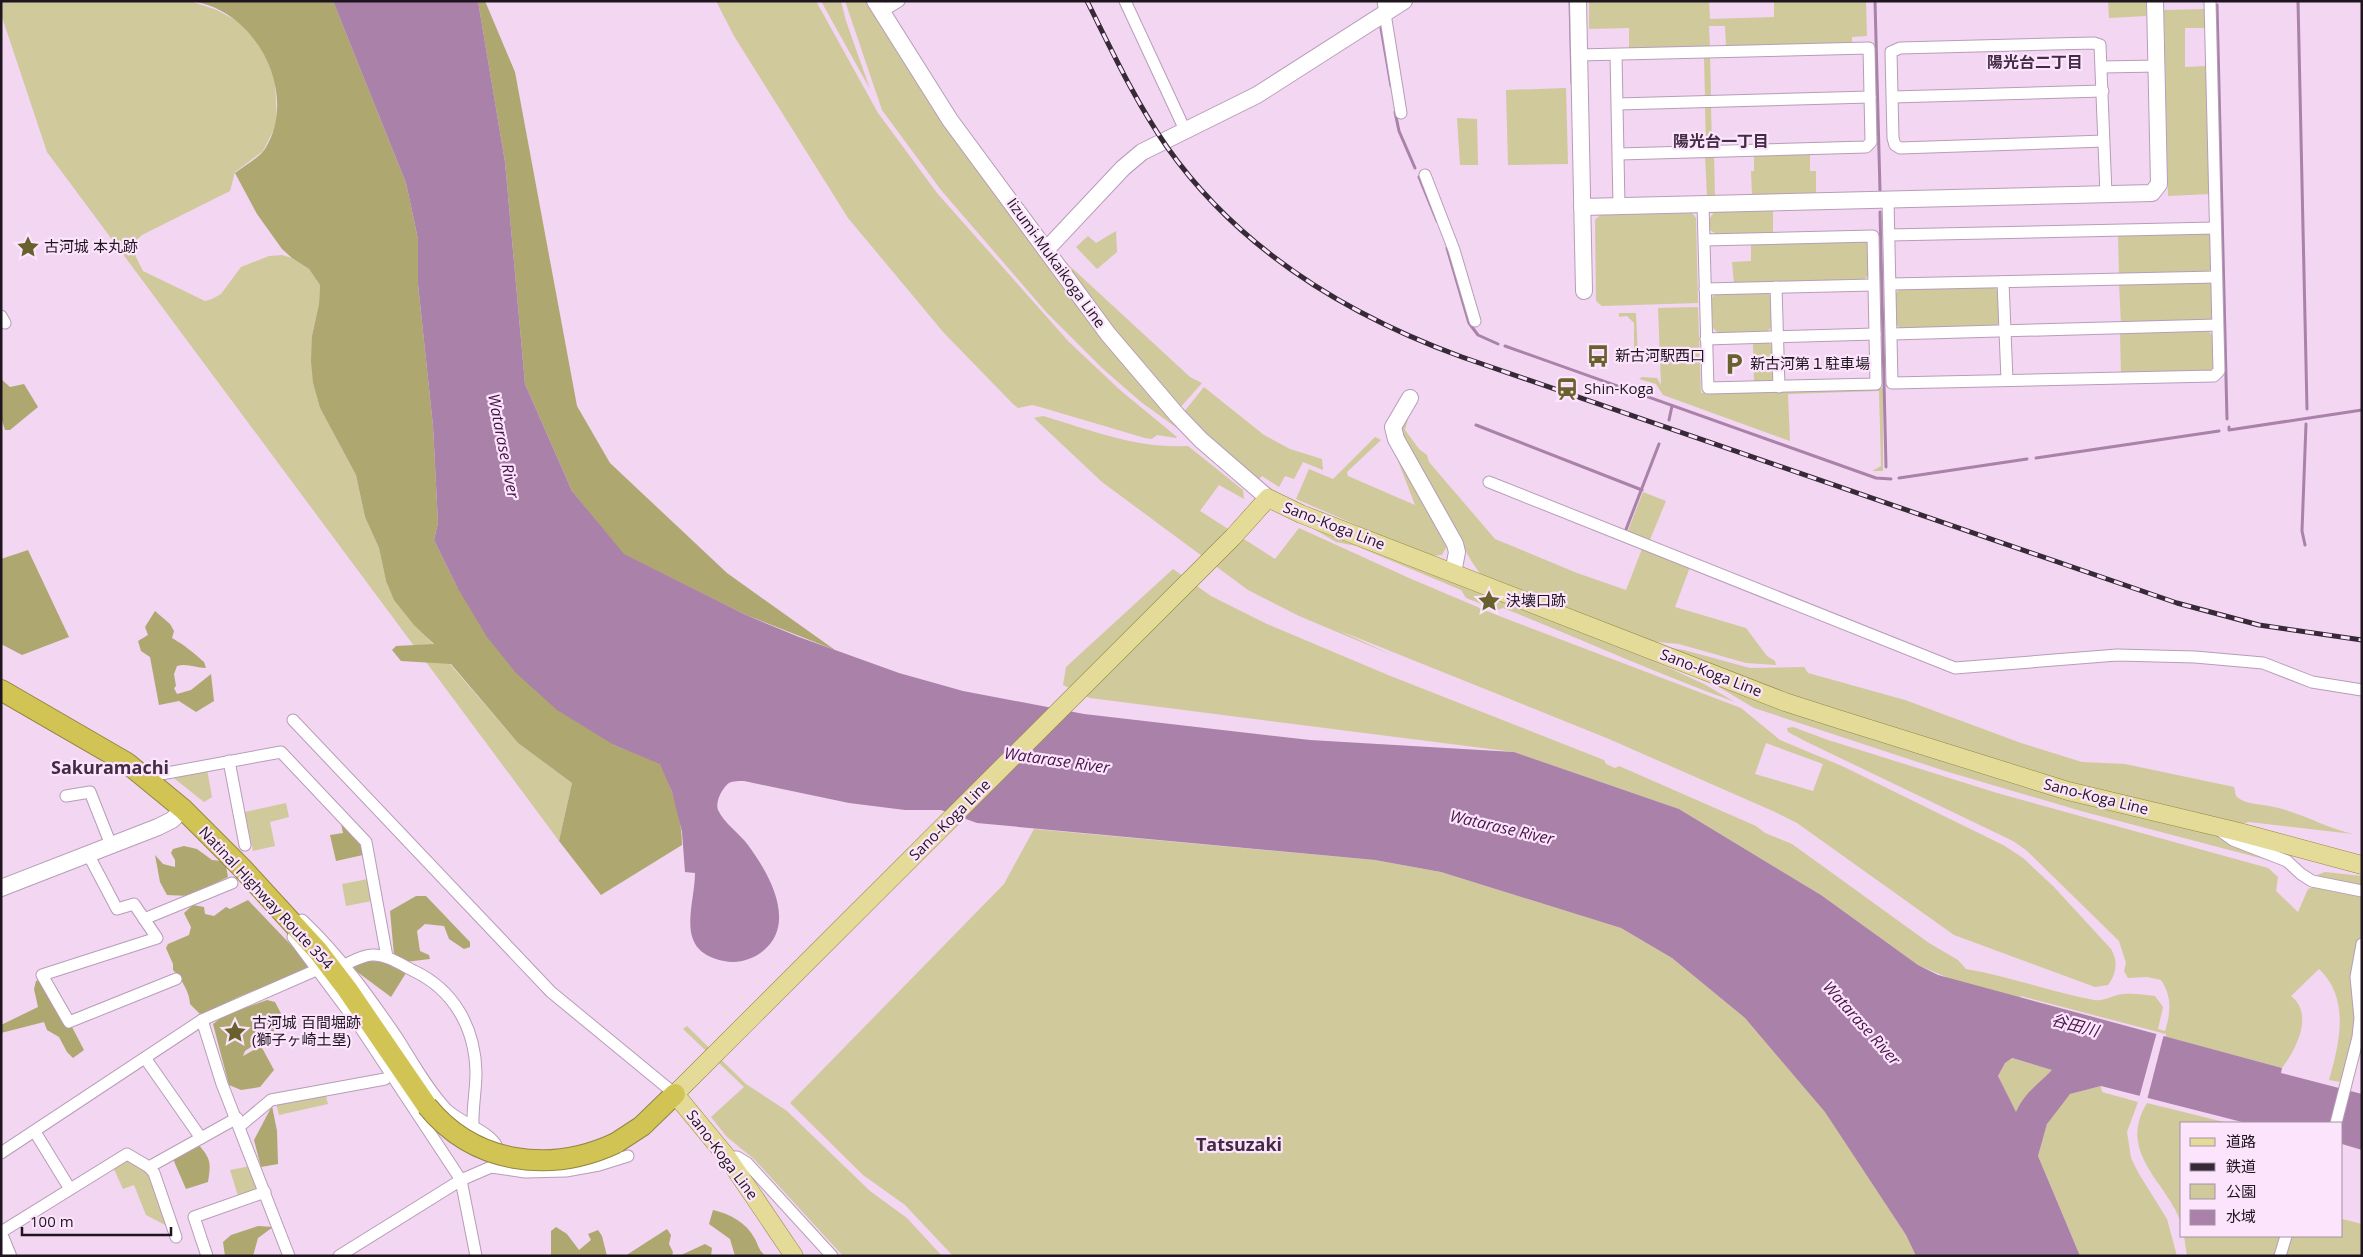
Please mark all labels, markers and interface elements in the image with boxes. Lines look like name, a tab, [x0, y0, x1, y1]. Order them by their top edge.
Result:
district label: 陽光台二丁目	[1987, 51, 2083, 73]
district label: 陽光台一丁目	[1673, 130, 1769, 152]
street label: Iizumi-Mukaikoga Line	[1003, 193, 1111, 331]
place icon: 古河城 本丸跡	[15, 234, 41, 260]
place label: 古河城 本丸跡	[44, 236, 138, 256]
bus stop icon: 新古河駅西口	[1585, 343, 1611, 369]
place label: 新古河駅西口	[1615, 345, 1705, 365]
parking icon: 新古河第１駐車場	[1721, 351, 1747, 377]
place label: 新古河第１駐車場	[1750, 353, 1870, 373]
station icon: Shin-Koga	[1554, 376, 1580, 402]
place label: Shin-Koga	[1584, 378, 1654, 398]
water label: Watarase River	[483, 392, 525, 501]
street label: Sano-Koga Line	[1281, 496, 1388, 554]
place icon: 決壊口跡	[1476, 588, 1502, 614]
place label: 決壊口跡	[1506, 590, 1566, 610]
street label: Sano-Koga Line	[1658, 643, 1765, 701]
water label: Watarase River	[1003, 742, 1112, 778]
district label: Sakuramachi	[51, 755, 169, 779]
street label: Sano-Koga Line	[2042, 773, 2151, 819]
street label: Sano-Koga Line	[904, 774, 994, 864]
water label: Watarase River	[1448, 804, 1557, 850]
street label: Natinal Highway Route 354	[195, 822, 339, 973]
water label: Watarase River	[1818, 976, 1906, 1070]
water label: 谷田川	[2049, 1008, 2103, 1042]
place label: 古河城 百間堀跡 (獅子ヶ崎土塁)	[252, 1012, 361, 1049]
place icon: 古河城 百間堀跡 (獅子ヶ崎土塁)	[222, 1019, 248, 1045]
street label: Sano-Koga Line	[682, 1105, 763, 1203]
legend	[2180, 1122, 2343, 1237]
text: 道路	[2226, 1131, 2256, 1151]
district label: Tatsuzaki	[1196, 1132, 1282, 1156]
text: 鉄道	[2226, 1156, 2256, 1176]
text: 公園	[2226, 1181, 2256, 1201]
scale bar	[22, 1204, 171, 1236]
text: 水域	[2226, 1206, 2256, 1226]
text: 100 m	[30, 1211, 74, 1231]

